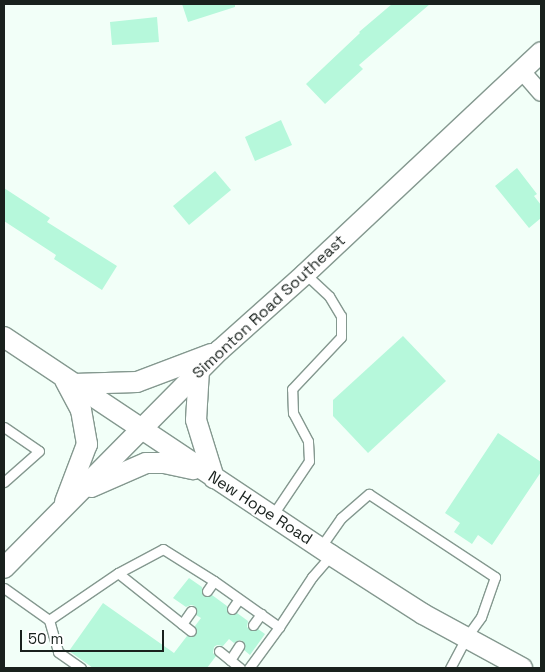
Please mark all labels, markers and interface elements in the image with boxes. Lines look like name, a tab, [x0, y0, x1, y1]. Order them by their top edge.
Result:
street label: Simonton Road Southeast	[189, 231, 349, 383]
street label: New Hope Road	[204, 467, 316, 549]
scale bar	[22, 620, 166, 652]
text: 50 m	[28, 629, 63, 648]

